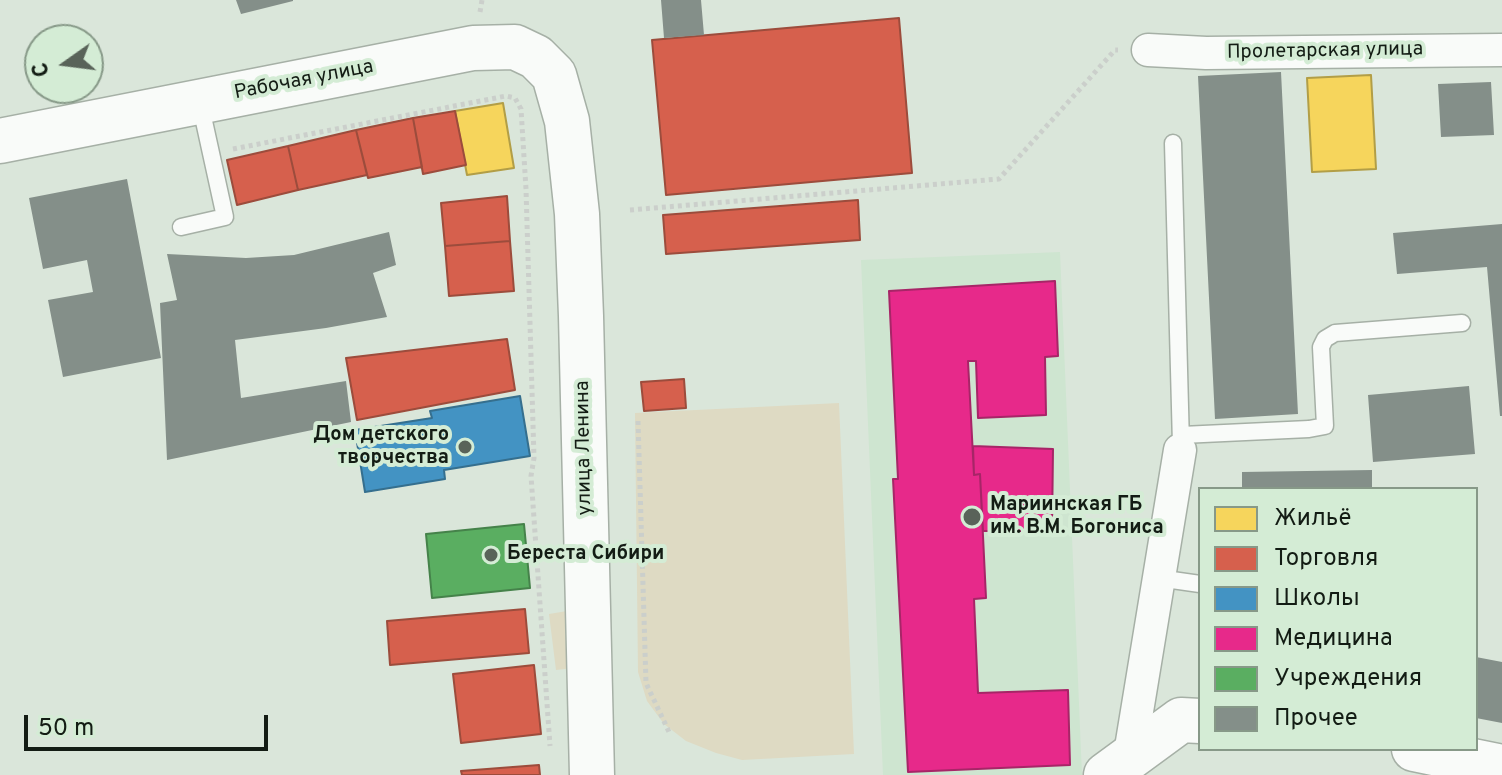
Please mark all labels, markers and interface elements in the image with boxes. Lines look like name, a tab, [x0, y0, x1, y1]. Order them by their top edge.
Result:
north arrow	[24, 24, 104, 104]
street label: Пролетарская улица	[1227, 38, 1423, 66]
street label: Рабочая улица	[232, 56, 376, 106]
text: С	[27, 59, 57, 80]
street label: улица Ленина	[572, 380, 598, 516]
place label: Дом детского творчества	[313, 424, 449, 471]
marker: Дом детского творчества	[456, 438, 474, 456]
legend	[1198, 487, 1478, 751]
place label: Мариинская ГБ им. В.М. Богониса	[990, 494, 1164, 541]
text: Жильё	[1274, 504, 1351, 534]
marker: Мариинская ГБ им. В.М. Богониса	[961, 506, 983, 528]
place label: Береста Сибири	[507, 543, 664, 567]
text: Торговля	[1274, 544, 1378, 574]
marker: Береста Сибири	[482, 546, 500, 564]
text: Школы	[1274, 584, 1360, 614]
text: Медицина	[1274, 624, 1393, 654]
text: Учреждения	[1274, 664, 1422, 694]
scale bar	[28, 699, 272, 749]
text: Прочее	[1274, 704, 1358, 734]
text: 50 m	[38, 714, 94, 744]

